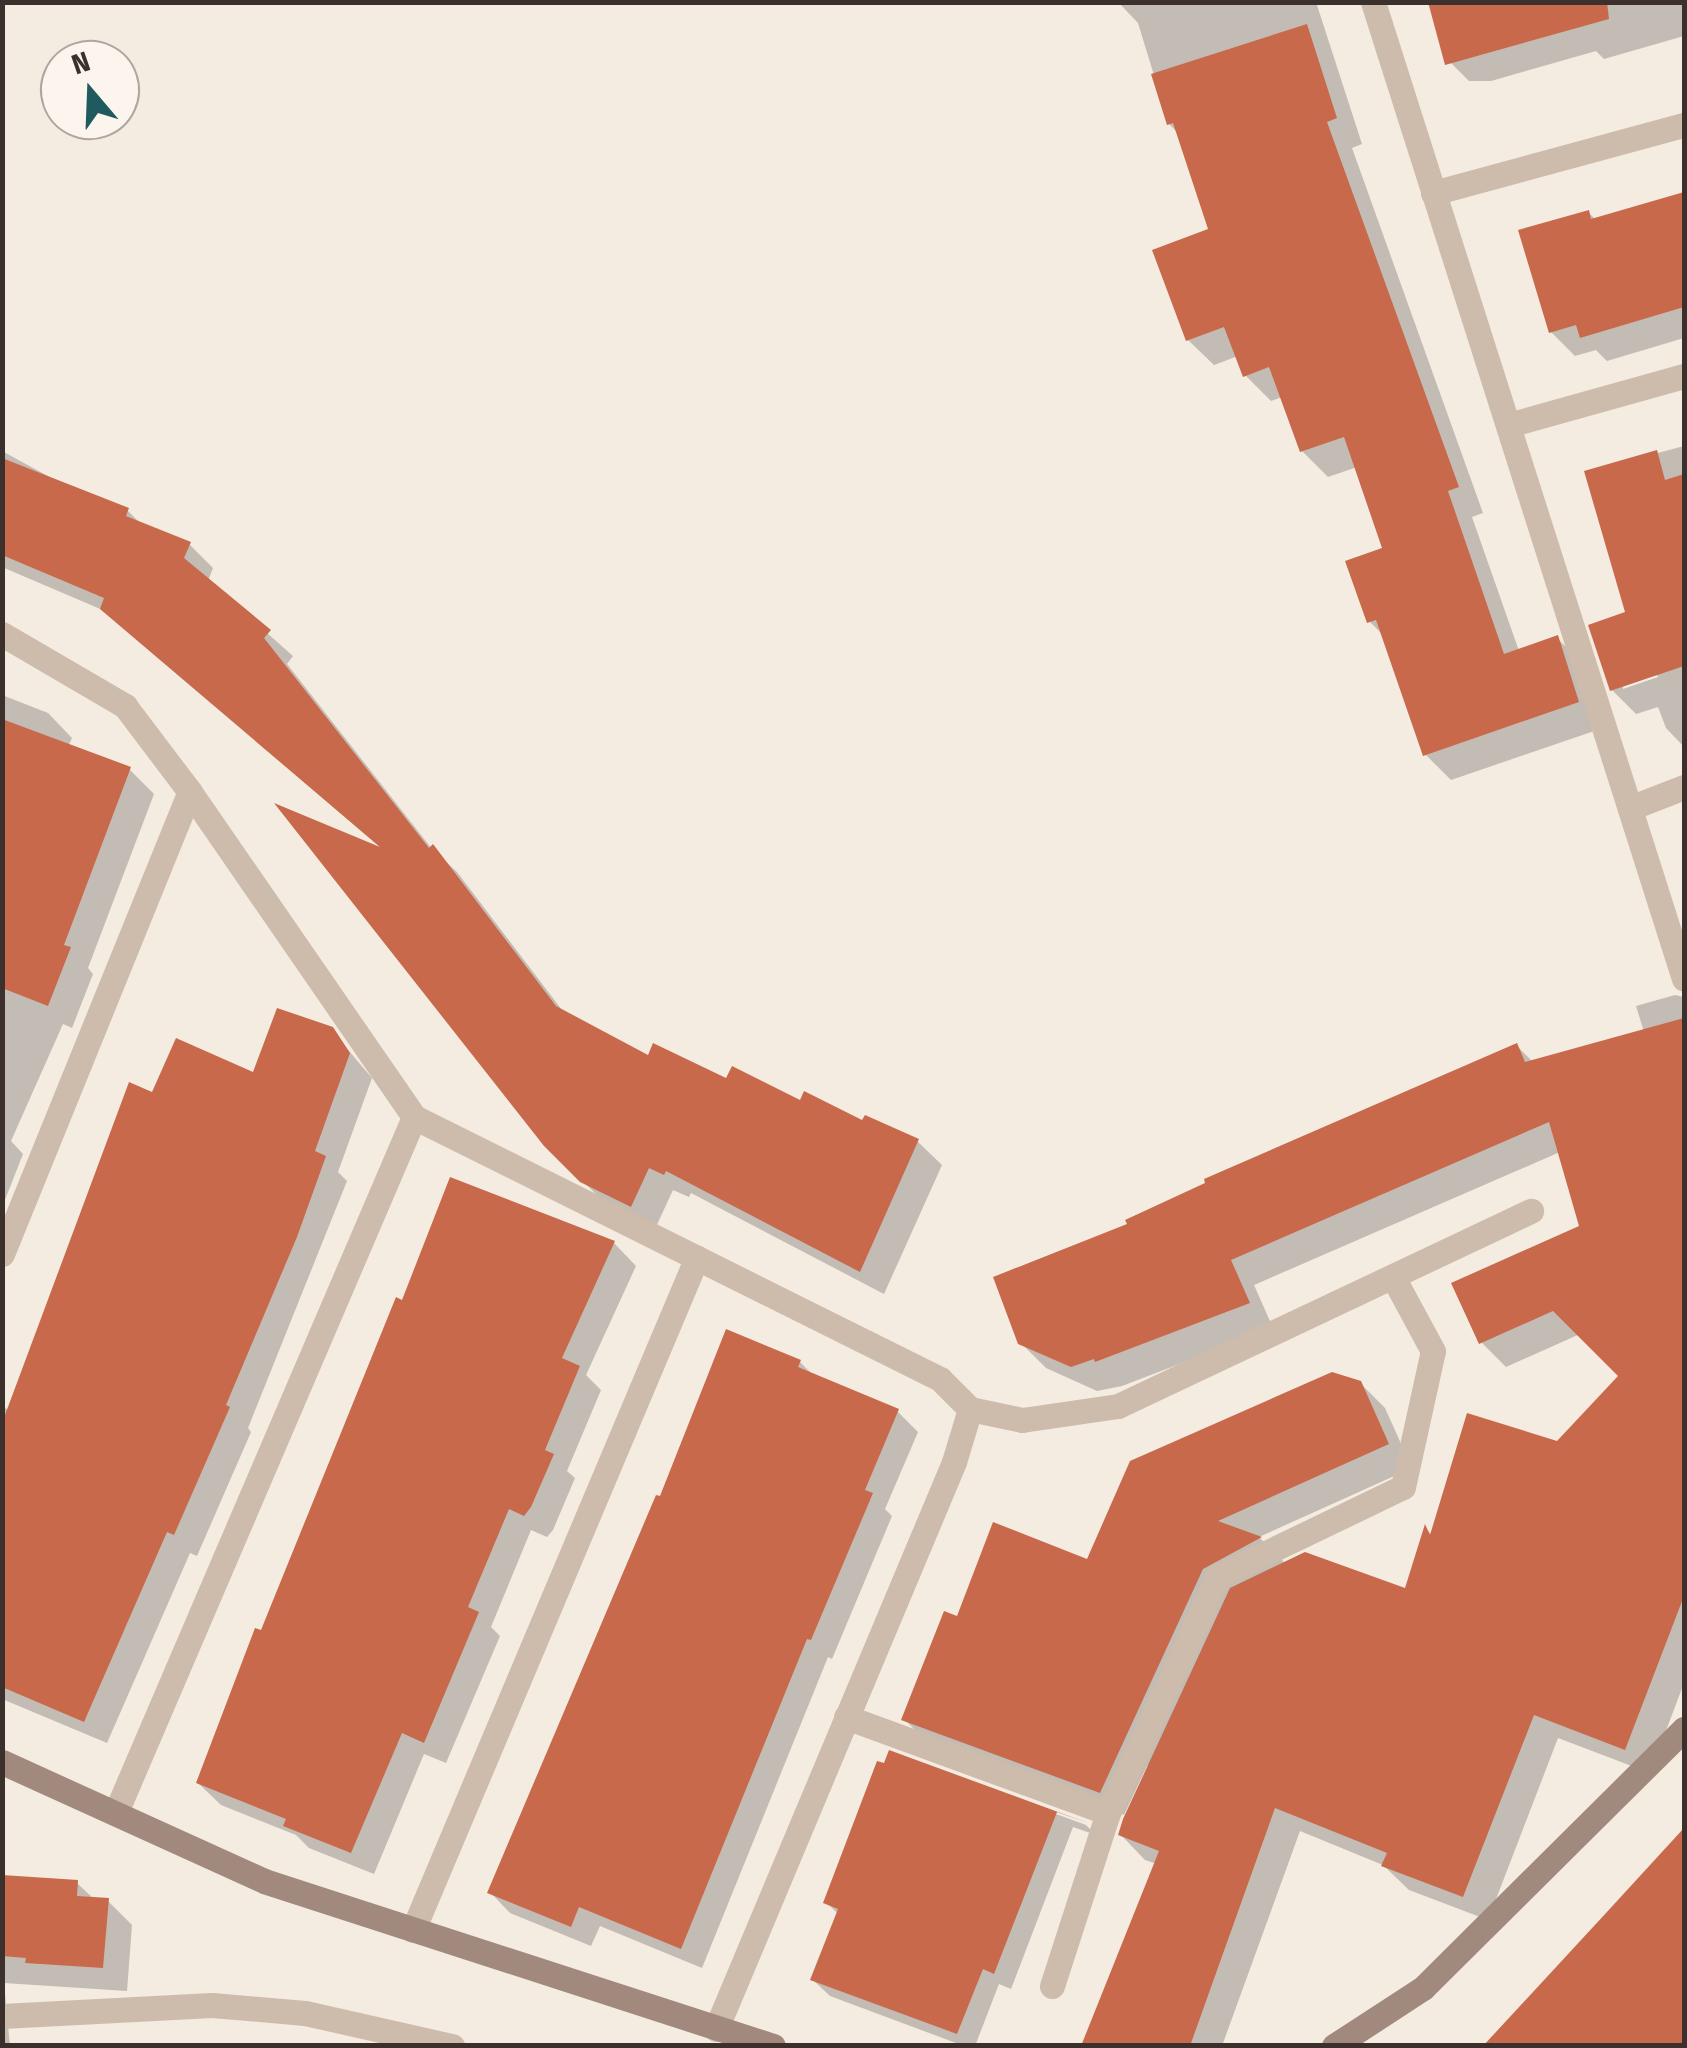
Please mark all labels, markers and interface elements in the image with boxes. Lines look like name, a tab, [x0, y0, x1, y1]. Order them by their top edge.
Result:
north arrow	[40, 40, 140, 140]
text: N	[67, 45, 94, 81]

